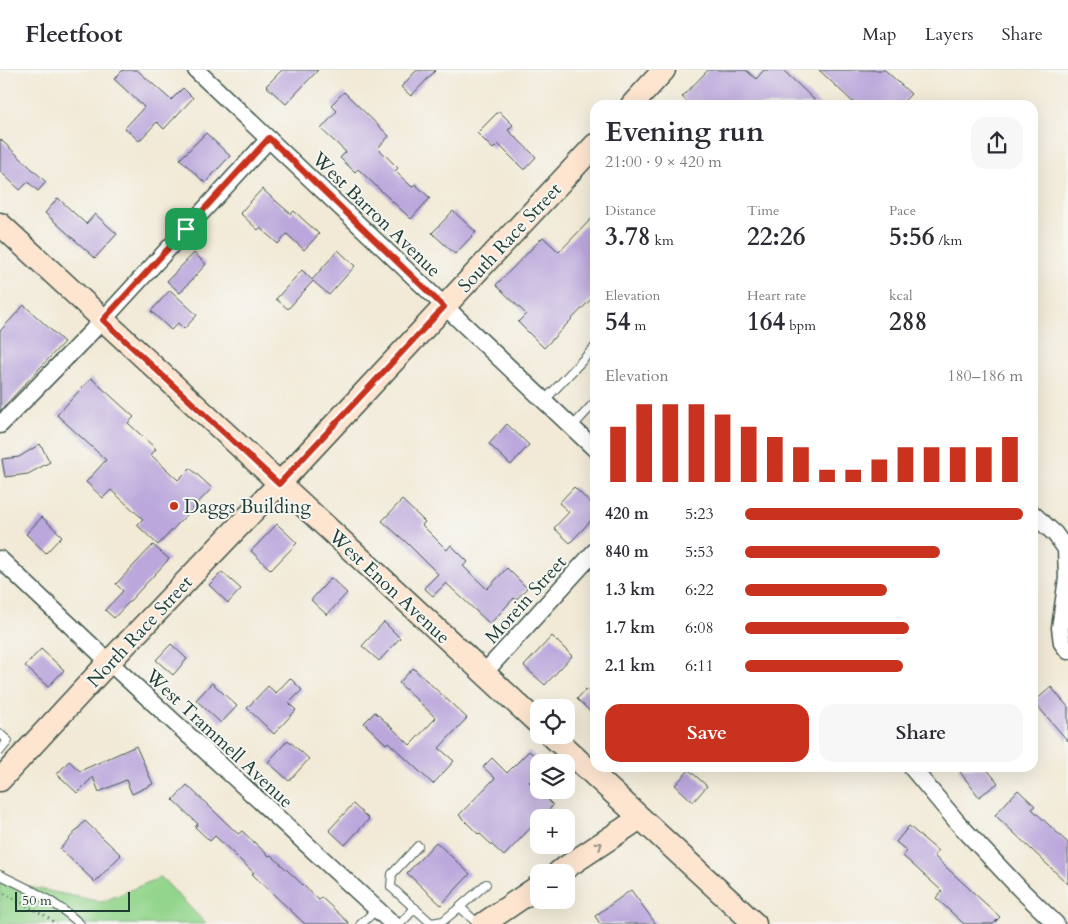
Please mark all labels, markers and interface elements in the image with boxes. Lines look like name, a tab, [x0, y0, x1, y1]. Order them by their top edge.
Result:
text: Fleetfoot	[25, 18, 122, 51]
text: Map	[862, 22, 897, 47]
text: Layers	[925, 22, 974, 47]
text: Share	[1002, 22, 1043, 47]
text: Evening run	[605, 113, 764, 151]
button: share	[971, 117, 1023, 169]
street label: West Barron Avenue	[305, 146, 446, 283]
text: 21:00 · 9 × 420 m	[605, 151, 722, 173]
street label: South Race Street	[452, 177, 567, 298]
text: Distance	[605, 201, 656, 220]
text: Time	[747, 201, 779, 220]
text: Pace	[889, 201, 916, 220]
pin	[165, 208, 207, 250]
icon: arrive	[172, 215, 200, 243]
text: 3.78	[605, 220, 651, 254]
text: 22:26	[747, 220, 805, 254]
text: 5:56	[889, 220, 935, 254]
text: km	[651, 231, 674, 250]
text: /km	[935, 231, 962, 250]
text: Elevation	[605, 286, 661, 305]
text: Heart rate	[747, 286, 806, 305]
text: kcal	[889, 286, 913, 305]
text: 54	[605, 305, 631, 339]
text: 164	[747, 305, 785, 339]
text: 288	[889, 305, 927, 339]
text: m	[631, 316, 646, 335]
text: bpm	[785, 316, 816, 335]
text: Elevation	[605, 365, 669, 387]
text: 180–186 m	[947, 365, 1023, 387]
place label: Daggs Building	[184, 494, 311, 520]
marker: Daggs Building	[168, 500, 180, 512]
text: 420 m	[605, 503, 649, 525]
text: 5:23	[685, 503, 714, 525]
street label: West Enon Avenue	[322, 523, 456, 650]
text: 840 m	[605, 541, 649, 563]
text: 5:53	[685, 541, 714, 563]
street label: Morein Street	[479, 550, 572, 649]
street label: North Race Street	[81, 570, 198, 693]
text: 1.3 km	[605, 579, 655, 601]
text: 6:22	[685, 579, 714, 601]
text: 1.7 km	[605, 617, 655, 639]
text: 6:08	[685, 617, 714, 639]
text: 2.1 km	[605, 655, 655, 677]
text: 6:11	[685, 655, 714, 677]
street label: West Trammell Avenue	[139, 663, 299, 814]
map controls	[530, 699, 575, 909]
button: locate	[530, 699, 575, 744]
button: Save	[605, 704, 809, 762]
button: Share	[819, 704, 1023, 762]
button: layers	[530, 754, 575, 799]
button: +	[530, 809, 575, 854]
one-way arrow	[594, 842, 603, 851]
button: −	[530, 864, 575, 909]
scale bar	[15, 889, 130, 912]
text: 50 m	[22, 891, 52, 910]

